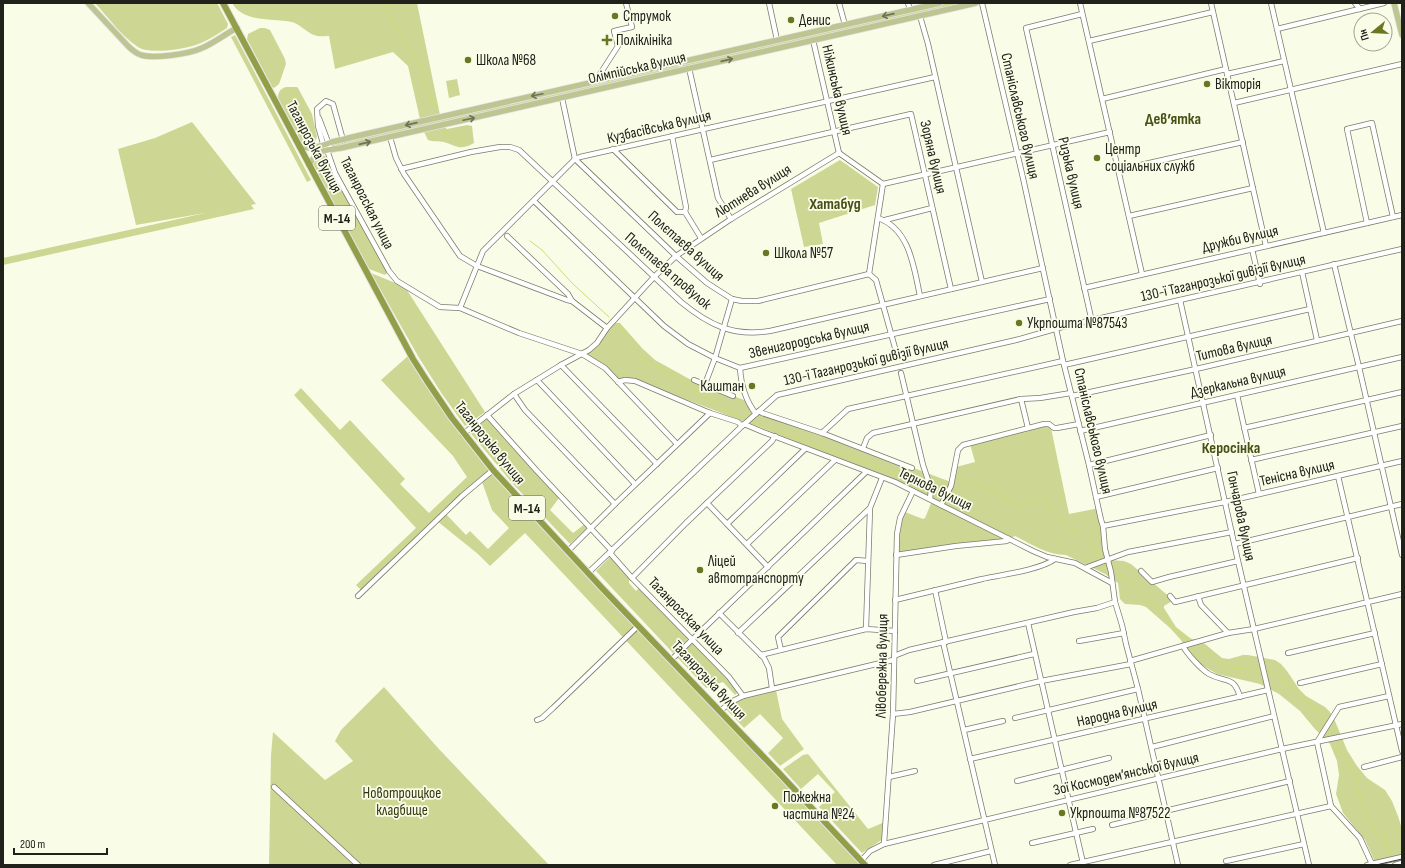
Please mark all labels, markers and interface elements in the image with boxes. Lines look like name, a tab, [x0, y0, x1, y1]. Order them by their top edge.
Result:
place label: Струмок	[623, 7, 671, 26]
marker: Струмок	[610, 11, 620, 21]
place label: Денис	[799, 11, 831, 30]
one-way arrow	[882, 11, 895, 19]
north arrow	[1353, 12, 1393, 52]
marker: Денис	[786, 15, 796, 25]
text: Пн	[1356, 28, 1372, 42]
place label: Поліклініка	[616, 31, 672, 50]
marker: Поліклініка	[601, 34, 613, 46]
street label: Ніжинська вулиця	[817, 43, 857, 137]
street label: Олімпійська вулиця	[586, 48, 688, 88]
place label: Школа №68	[476, 51, 536, 70]
street label: Станіславського вулиця	[996, 51, 1044, 181]
marker: Школа №68	[463, 55, 473, 65]
one-way arrow	[720, 55, 733, 63]
place label: Вікторія	[1215, 75, 1261, 94]
marker: Вікторія	[1202, 79, 1212, 89]
one-way arrow	[531, 92, 544, 100]
street label: Таганрозька вулиця	[282, 98, 346, 196]
street label: Кузбасівська вулиця	[605, 106, 713, 148]
district label: Дев’ятка	[1145, 110, 1201, 129]
one-way arrow	[462, 115, 475, 123]
street label: Зоряна вулиця	[915, 118, 951, 196]
one-way arrow	[404, 121, 417, 129]
street label: Ризька вулиця	[1053, 135, 1089, 211]
one-way arrow	[358, 138, 371, 146]
place label: Центр соціальних служб	[1105, 140, 1195, 176]
marker: Центр соціальних служб	[1092, 153, 1102, 163]
street label: Таганрогская улица	[336, 154, 399, 253]
street label: Лютнева вулиця	[710, 160, 795, 223]
district label: Хатабуд	[808, 195, 861, 214]
road number: М-14	[319, 206, 355, 230]
street label: Полєтаєва вулиця	[644, 207, 728, 285]
street label: Дружби вулиця	[1200, 221, 1280, 257]
street label: Полєтаєва провулок	[621, 228, 715, 314]
place label: Школа №57	[774, 244, 833, 263]
marker: Школа №57	[761, 248, 771, 258]
street label: 130-ї Таганрозької дивізії вулиця	[1139, 250, 1307, 306]
place label: Укрпошта №87543	[1027, 314, 1128, 333]
street label: Звенигородська вулиця	[747, 317, 871, 363]
marker: Укрпошта №87543	[1014, 318, 1024, 328]
street label: Титова вулиця	[1194, 330, 1274, 366]
street label: 130-ї Таганрозької дивізії вулиця	[782, 334, 950, 390]
street label: Дзеркальна вулиця	[1188, 362, 1288, 402]
street label: Станіславського вулиця	[1069, 366, 1117, 496]
place label: Каштан	[700, 377, 744, 396]
marker: Каштан	[747, 381, 757, 391]
street label: Таганрозька вулиця	[451, 398, 529, 489]
district label: Керосінка	[1202, 439, 1260, 458]
street label: Тенісна вулиця	[1258, 455, 1336, 491]
street label: Тернова вулиця	[895, 463, 975, 515]
street label: Гончарова вулиця	[1222, 469, 1260, 563]
road number: М-14	[509, 496, 545, 520]
place label: Ліцей автотранспорту	[707, 552, 804, 588]
marker: Ліцей автотранспорту	[695, 565, 705, 575]
street label: Таганрогская улица	[644, 573, 728, 659]
street label: Лівобережна вулиця	[872, 614, 892, 719]
street label: Таганрозька вулиця	[667, 636, 751, 724]
street label: Народна вулиця	[1075, 694, 1159, 731]
street label: Зої Космодем’янської вулиця	[1051, 748, 1201, 800]
park label: Новотроицкое кладбище	[363, 784, 441, 820]
place label: Пожежна частина №24	[783, 788, 855, 824]
marker: Пожежна частина №24	[770, 801, 780, 811]
place label: Укрпошта №87522	[1070, 804, 1170, 823]
marker: Укрпошта №87522	[1057, 808, 1067, 818]
scale bar	[14, 830, 107, 856]
text: 200 m	[20, 837, 46, 852]

